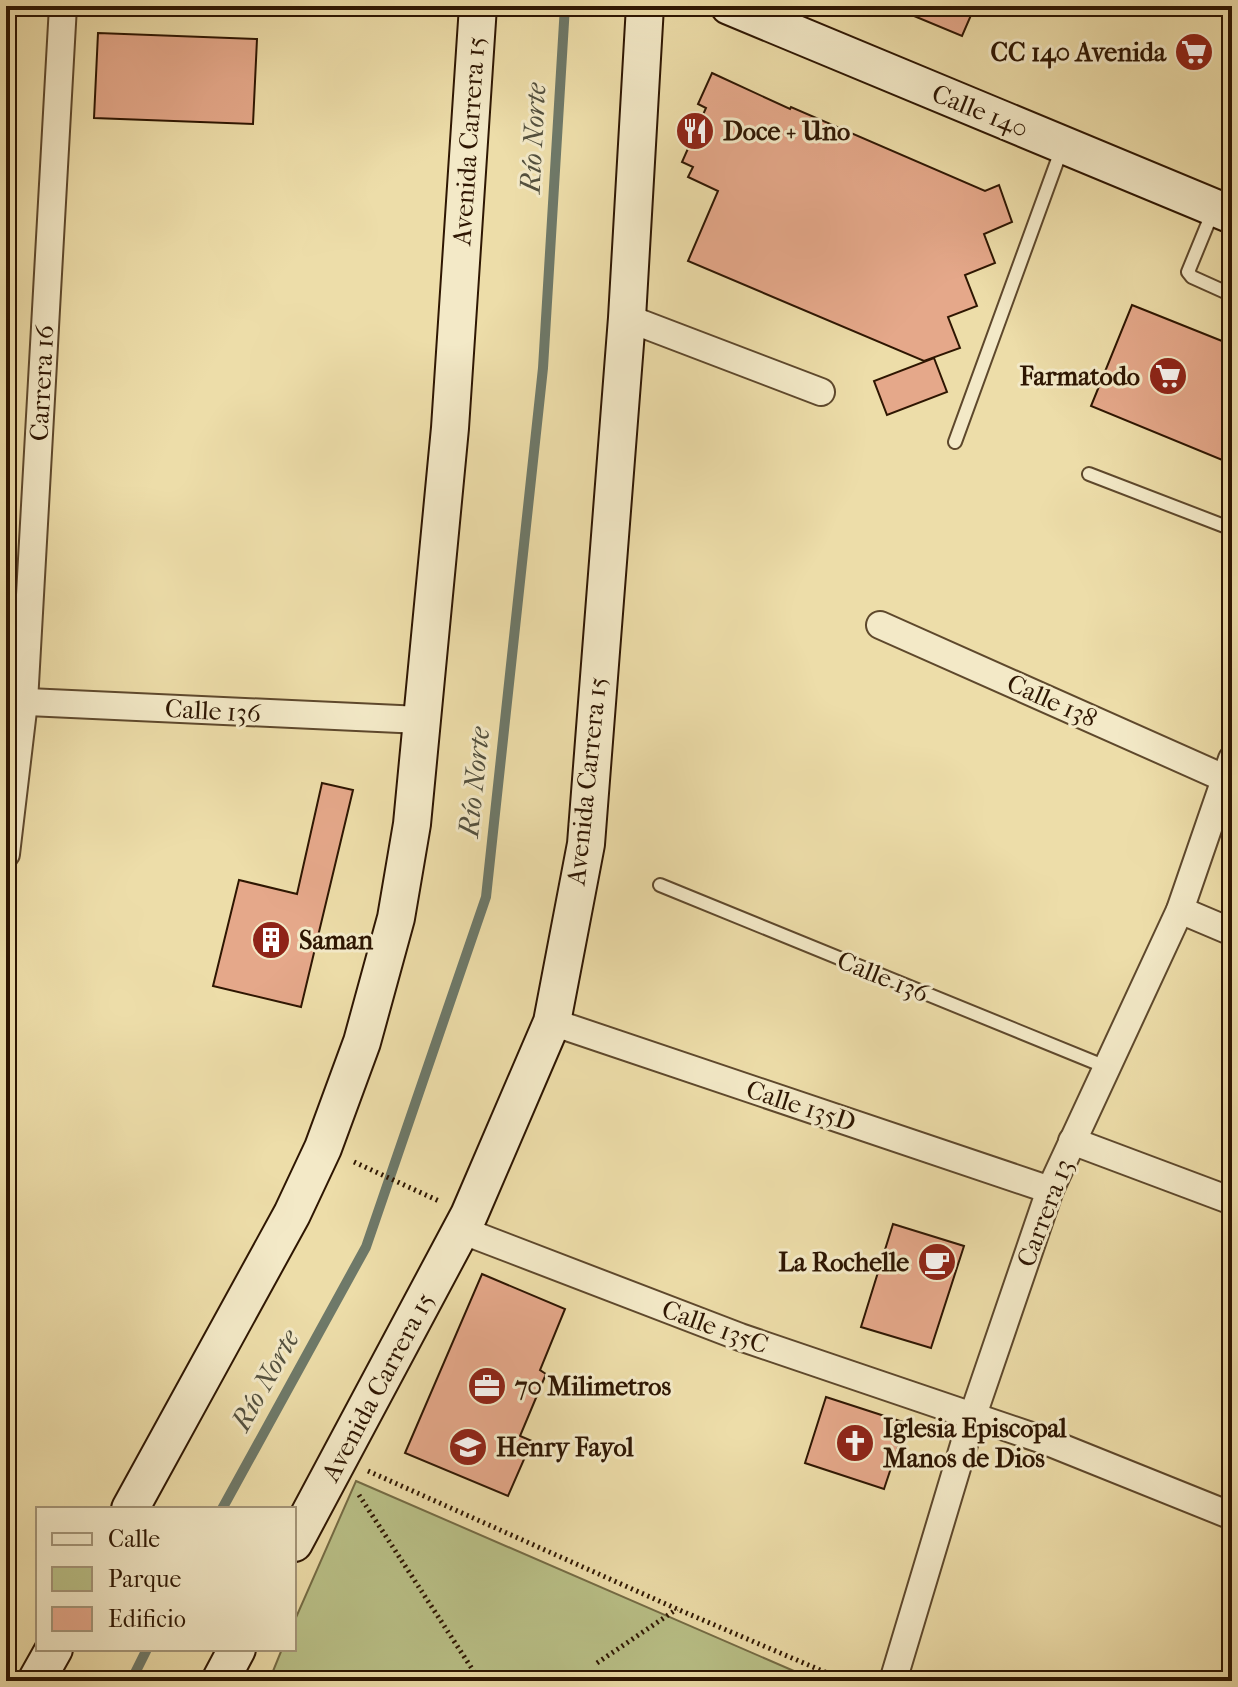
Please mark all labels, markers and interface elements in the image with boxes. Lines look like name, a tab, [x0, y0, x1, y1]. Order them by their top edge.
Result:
supermarket icon: CC 140 Avenida	[1173, 31, 1215, 73]
street label: Avenida Carrera 15	[446, 35, 492, 248]
place label: CC 140 Avenida	[990, 37, 1167, 69]
street label: Calle 140	[927, 78, 1033, 144]
water label: Río Norte	[514, 82, 552, 196]
restaurant icon: Doce + Uno	[674, 110, 716, 152]
place label: Doce + Uno	[723, 116, 850, 147]
street label: Carrera 16	[23, 323, 61, 442]
supermarket icon: Farmatodo	[1147, 355, 1189, 397]
place label: Farmatodo	[1019, 361, 1140, 392]
street label: Calle 138	[1002, 667, 1102, 735]
street label: Avenida Carrera 15	[561, 675, 613, 888]
street label: Calle 136	[164, 693, 263, 729]
water label: Río Norte	[452, 725, 496, 840]
building icon: Saman	[250, 919, 292, 961]
place label: Saman	[299, 925, 374, 956]
street label: Calle 136	[833, 945, 934, 1010]
street label: Calle 135D	[742, 1074, 860, 1138]
street label: Carrera 13	[1010, 1155, 1080, 1271]
cafe icon: La Rochelle	[916, 1241, 958, 1283]
place label: La Rochelle	[778, 1247, 909, 1278]
street label: Avenida Carrera 15	[315, 1287, 441, 1488]
street label: Calle 135C	[658, 1293, 772, 1361]
water label: Río Norte	[223, 1323, 306, 1438]
office icon: 70 Milimetros	[466, 1365, 508, 1407]
place label: 70 Milimetros	[514, 1371, 671, 1402]
place label: Iglesia Episcopal Manos de Dios	[883, 1413, 1068, 1474]
church icon: Iglesia Episcopal Manos de Dios	[834, 1422, 876, 1464]
school or university icon: Henry Fayol	[447, 1426, 489, 1468]
place label: Henry Fayol	[496, 1432, 634, 1463]
legend	[36, 1507, 296, 1651]
text: Calle	[108, 1525, 160, 1553]
text: Parque	[108, 1565, 181, 1593]
text: Edificio	[108, 1605, 186, 1633]

